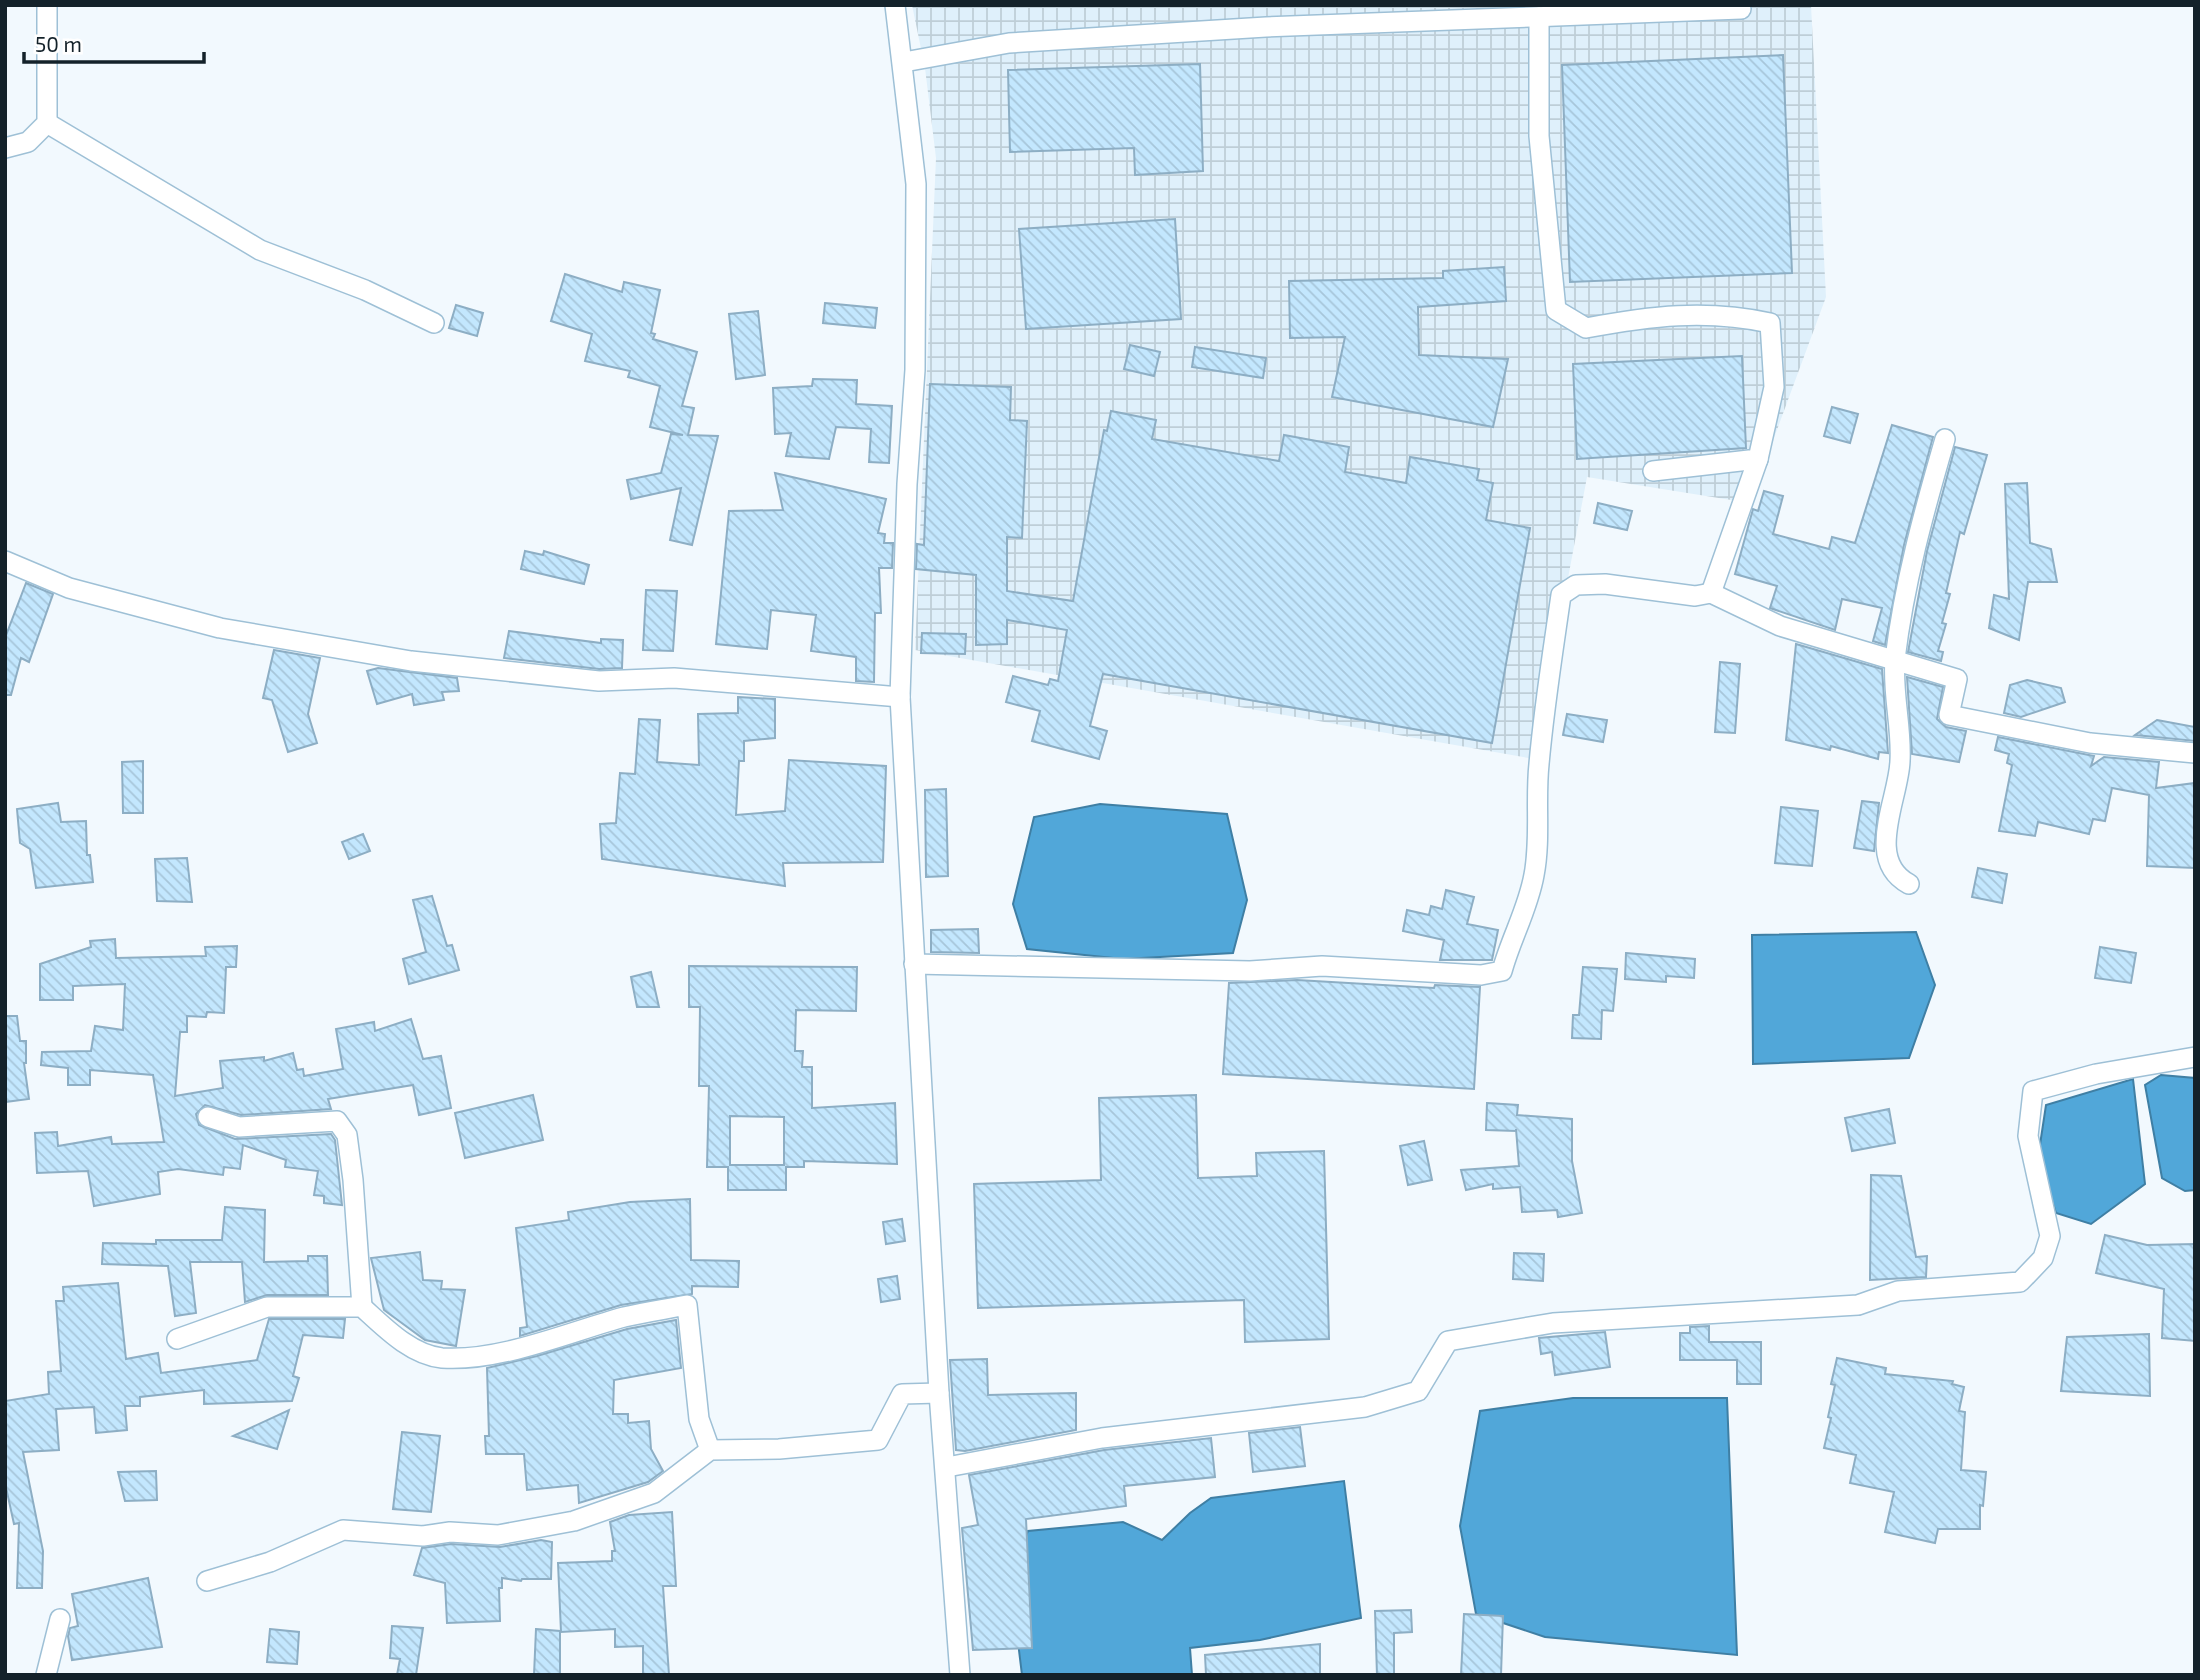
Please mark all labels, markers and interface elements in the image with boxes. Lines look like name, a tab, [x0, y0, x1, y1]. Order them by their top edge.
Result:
scale bar	[24, 21, 205, 65]
text: 50 m	[35, 31, 82, 56]

